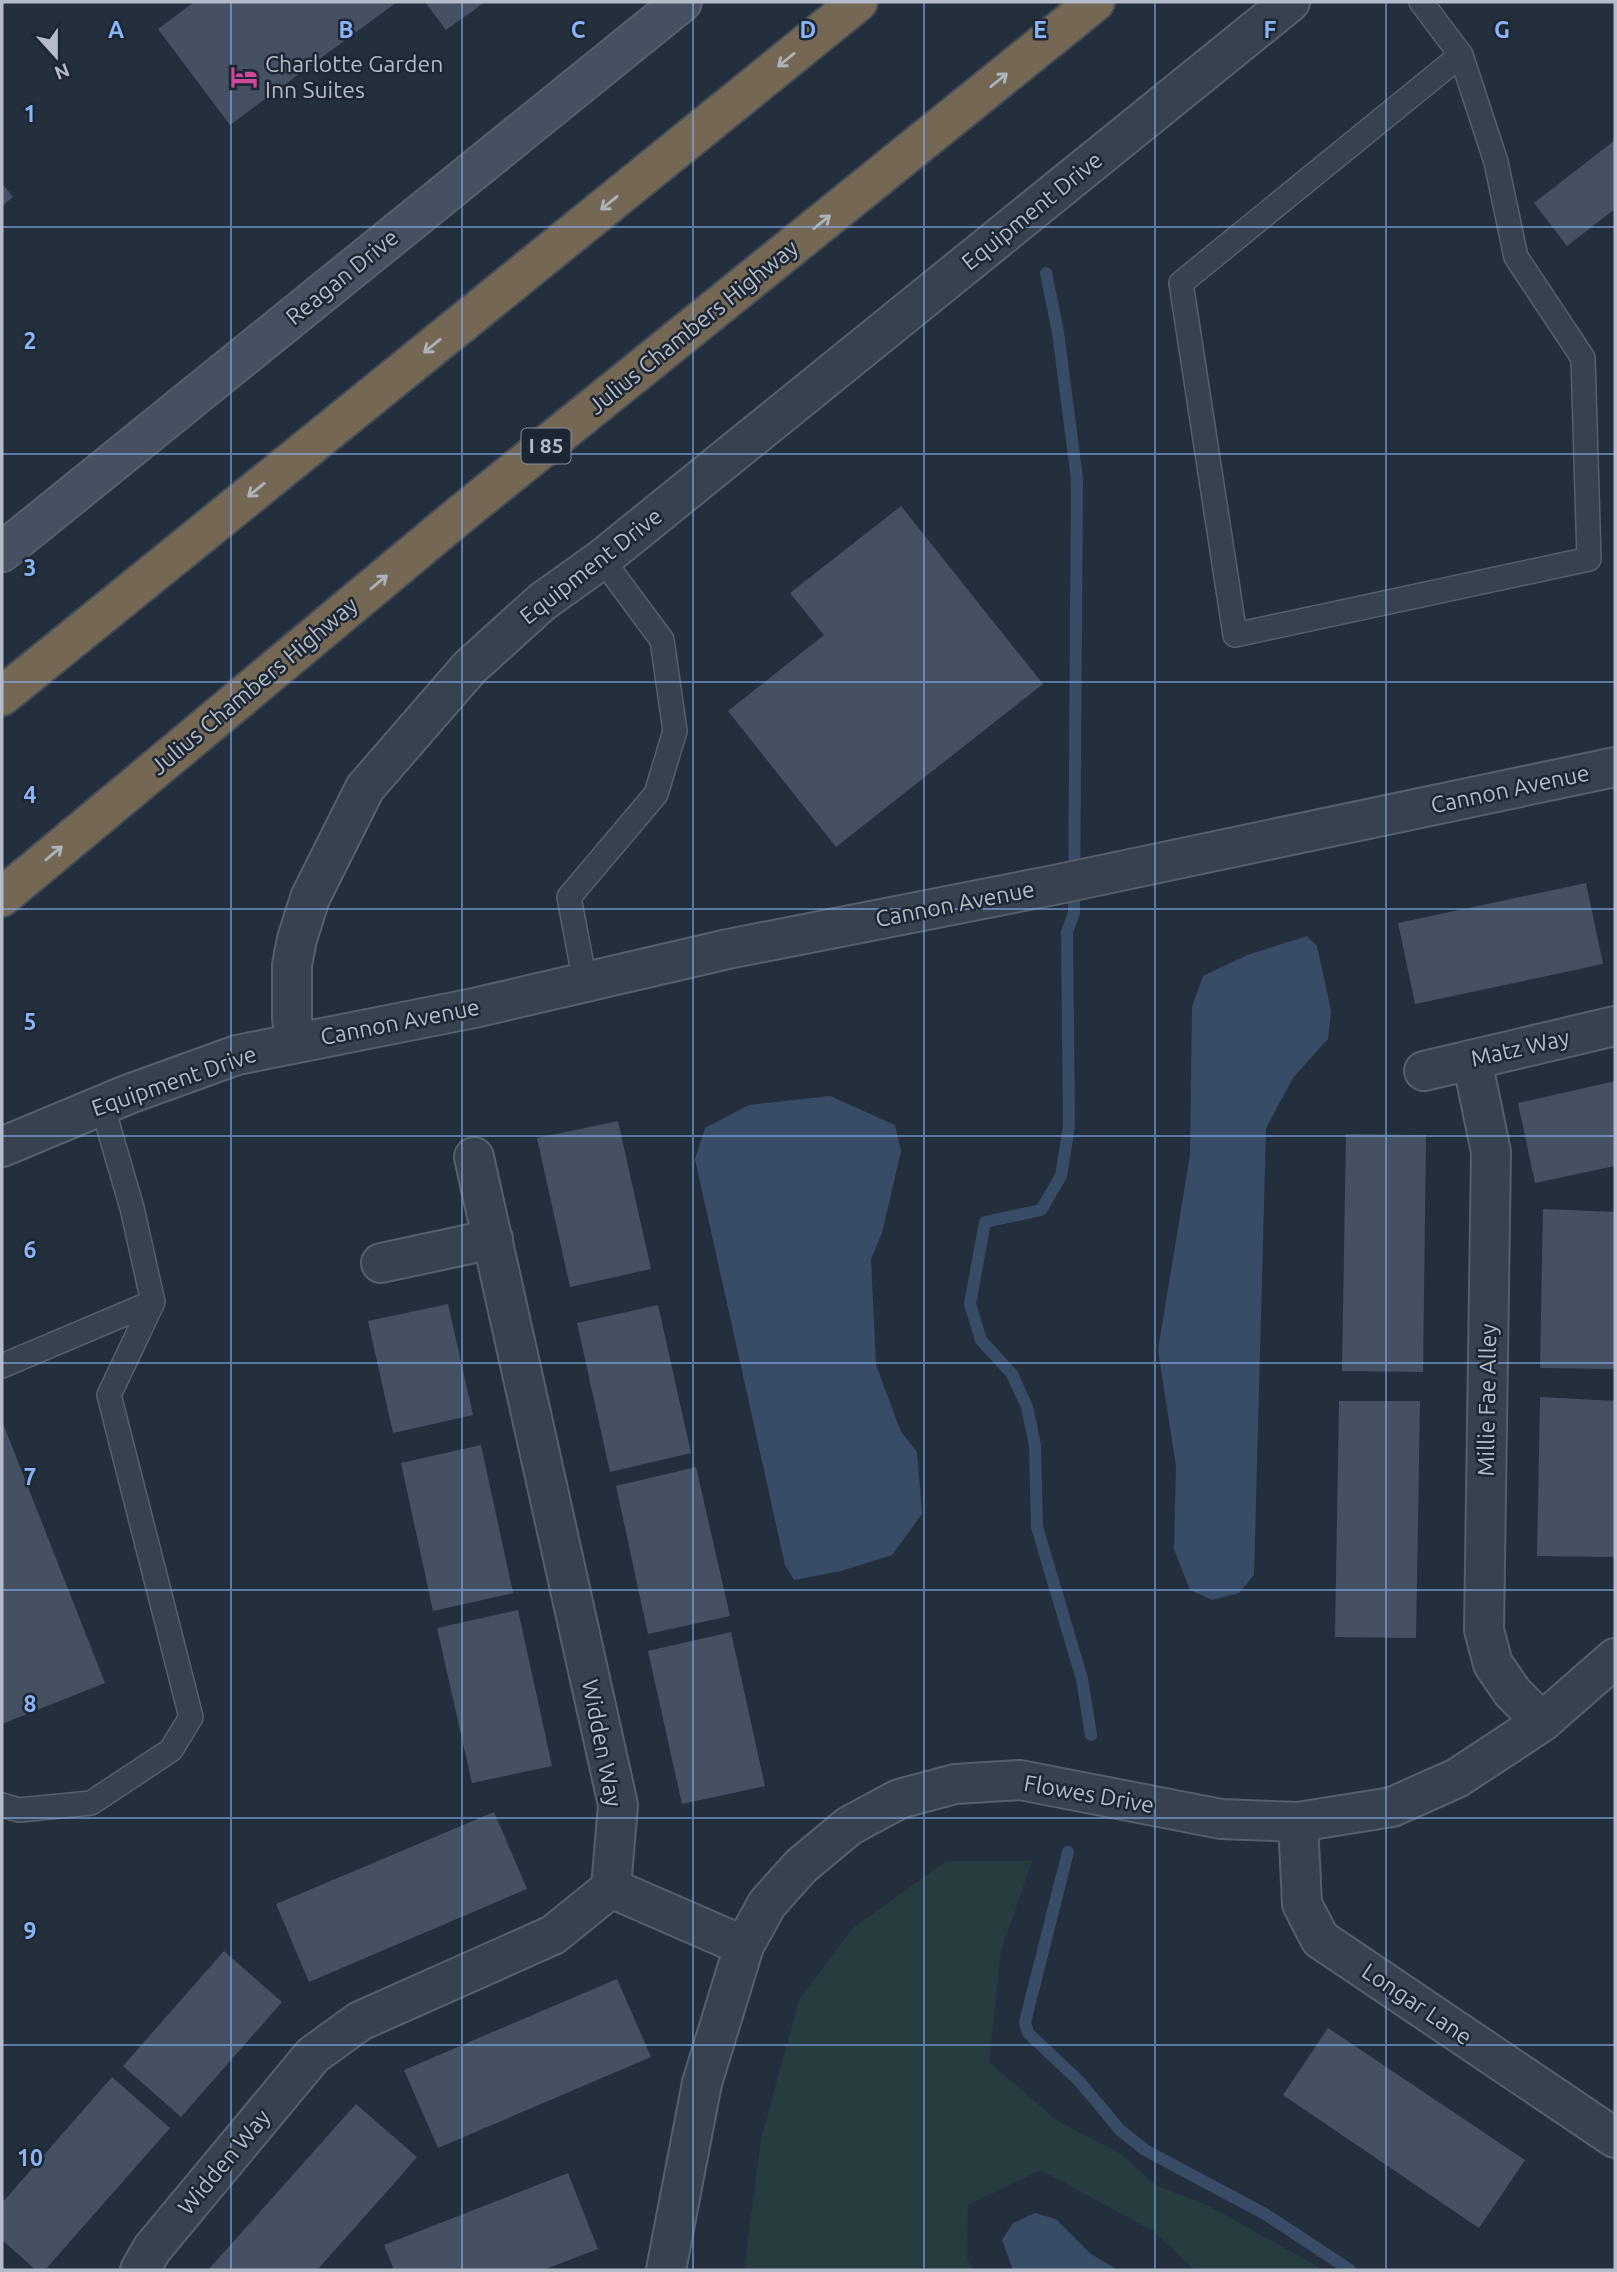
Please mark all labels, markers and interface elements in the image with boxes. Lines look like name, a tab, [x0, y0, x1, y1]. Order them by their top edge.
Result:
text: A	[108, 17, 124, 42]
text: B	[338, 17, 354, 42]
text: C	[571, 17, 586, 42]
text: D	[800, 17, 816, 42]
text: E	[1033, 17, 1047, 42]
text: F	[1264, 17, 1277, 42]
text: G	[1494, 17, 1510, 42]
north arrow	[21, 21, 91, 91]
place label: Charlotte Garden Inn Suites	[265, 51, 443, 102]
one-way arrow	[778, 52, 796, 68]
text: N	[52, 59, 73, 85]
hotel icon: Charlotte Garden Inn Suites	[229, 62, 259, 92]
one-way arrow	[990, 72, 1008, 87]
text: 1	[24, 101, 36, 126]
street label: Equipment Drive	[957, 147, 1107, 275]
one-way arrow	[601, 195, 619, 210]
one-way arrow	[813, 215, 831, 230]
street label: Reagan Drive	[281, 224, 403, 329]
street label: Julius Chambers Highway	[583, 234, 802, 419]
text: 2	[24, 328, 36, 353]
one-way arrow	[424, 338, 442, 354]
road number: I 85	[522, 428, 570, 464]
one-way arrow	[248, 483, 266, 498]
street label: Equipment Drive	[515, 503, 667, 629]
text: 3	[24, 555, 36, 580]
one-way arrow	[370, 574, 388, 590]
street label: Julius Chambers Highway	[145, 592, 362, 779]
street label: Cannon Avenue	[1428, 759, 1592, 818]
text: 4	[24, 782, 37, 807]
one-way arrow	[45, 845, 63, 861]
street label: Cannon Avenue	[873, 876, 1037, 931]
street label: Cannon Avenue	[318, 994, 482, 1049]
text: 5	[24, 1009, 36, 1034]
street label: Matz Way	[1468, 1024, 1572, 1071]
street label: Equipment Drive	[88, 1041, 260, 1120]
text: 6	[24, 1237, 37, 1262]
street label: Millie Fae Alley	[1473, 1323, 1500, 1477]
text: 7	[24, 1464, 36, 1489]
street label: Widden Way	[578, 1677, 627, 1809]
text: 8	[24, 1691, 36, 1716]
street label: Flowes Drive	[1022, 1770, 1156, 1817]
text: 9	[24, 1918, 36, 1943]
street label: Longar Lane	[1358, 1958, 1477, 2049]
street label: Widden Way	[173, 2104, 275, 2219]
text: 10	[17, 2145, 43, 2170]

